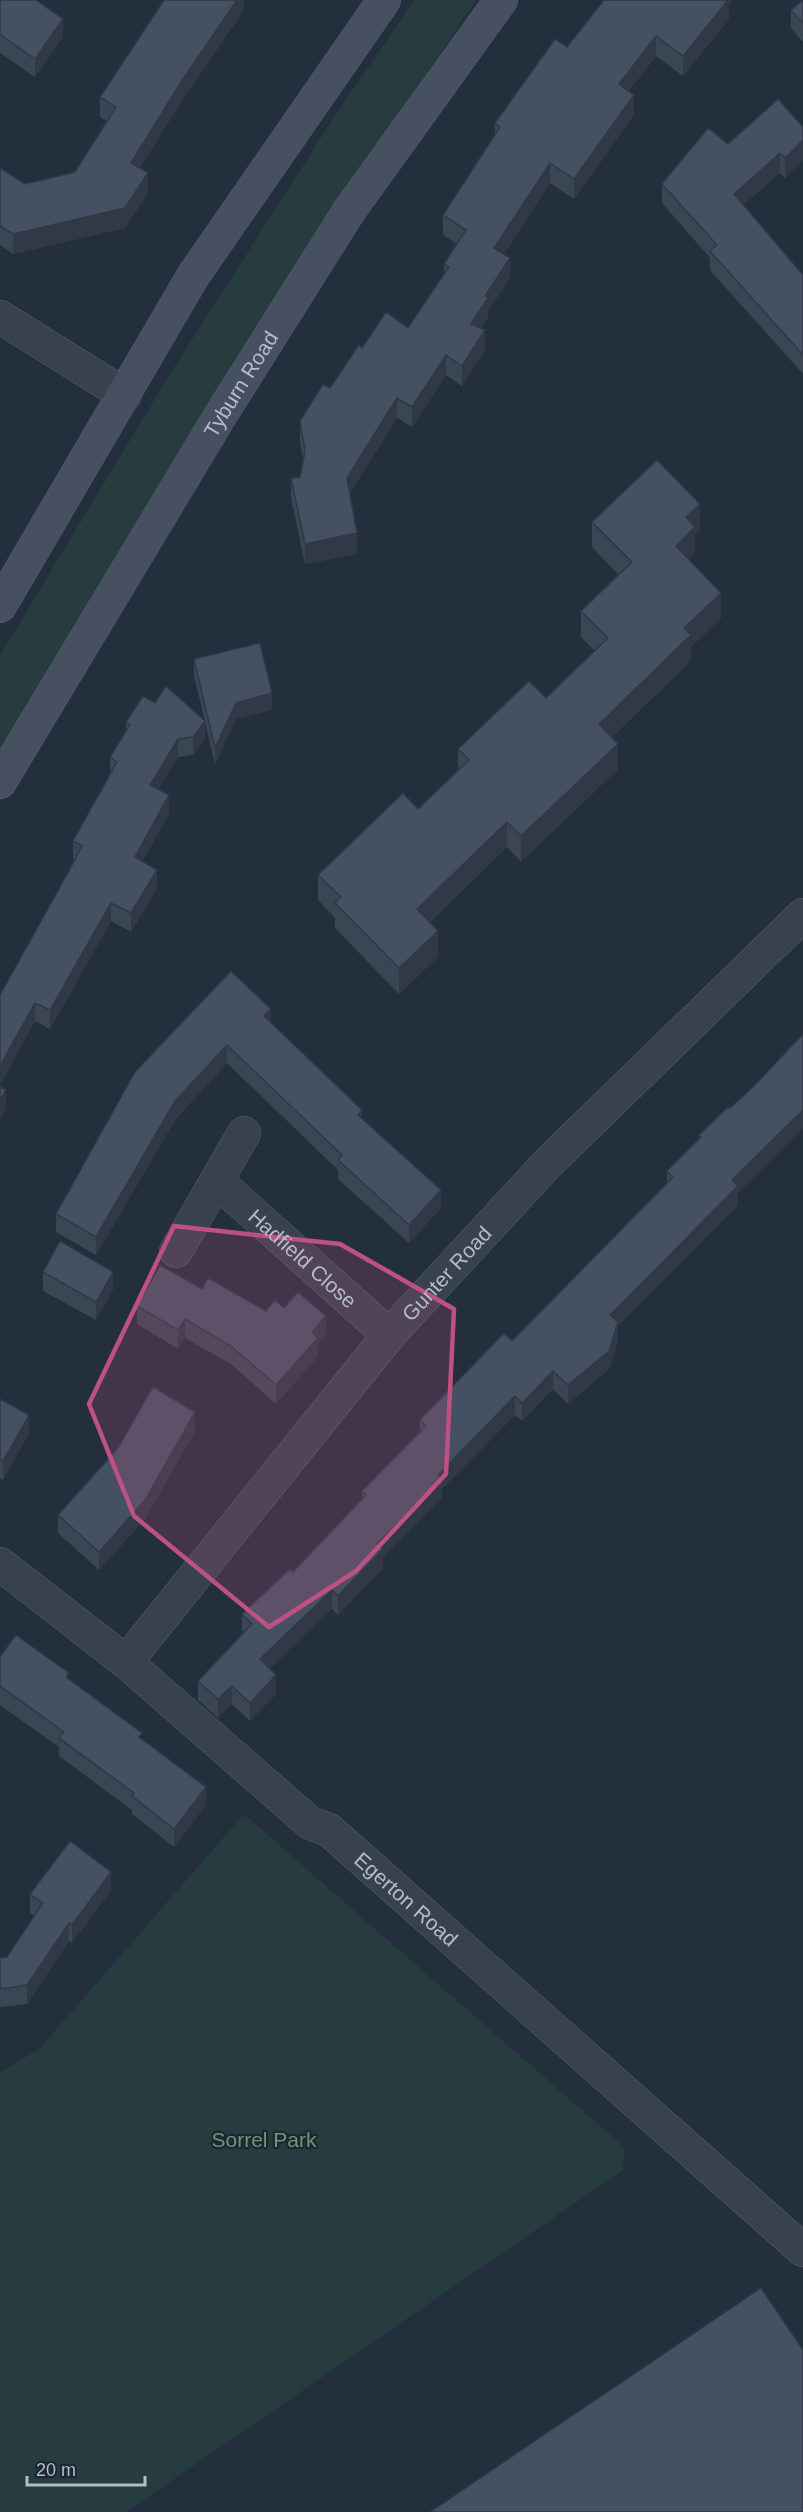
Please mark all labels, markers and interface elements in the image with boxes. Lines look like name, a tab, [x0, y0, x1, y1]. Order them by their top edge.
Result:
street label: Tyburn Road	[199, 327, 282, 441]
street label: Hadfield Close	[244, 1204, 362, 1312]
street label: Gunter Road	[397, 1221, 496, 1325]
street label: Egerton Road	[350, 1847, 463, 1950]
park label: Sorrel Park	[211, 2128, 317, 2151]
scale bar	[27, 2449, 146, 2487]
text: 20 m	[36, 2460, 76, 2480]

